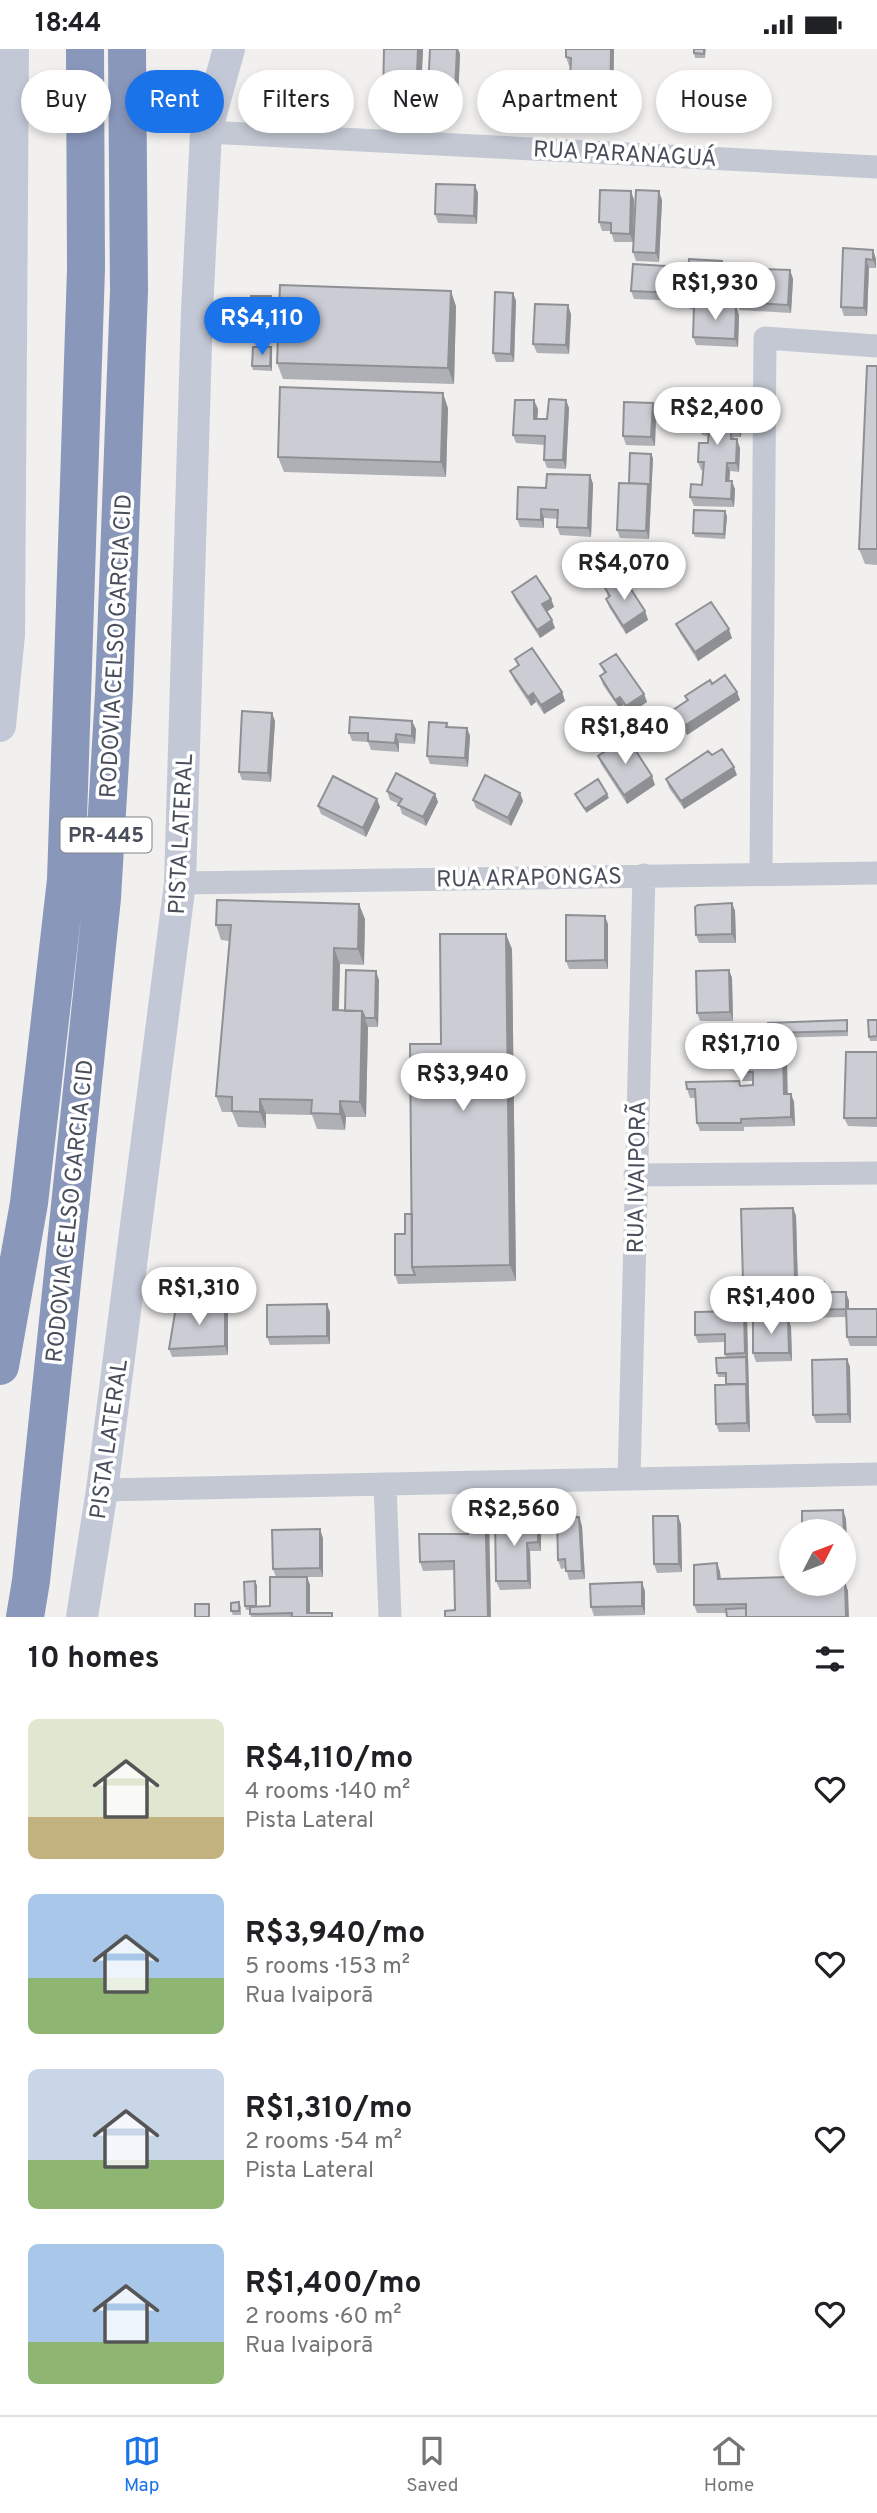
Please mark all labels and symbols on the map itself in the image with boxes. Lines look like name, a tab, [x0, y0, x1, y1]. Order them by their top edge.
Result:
street label: RUA PARANAGUÁ	[532, 135, 718, 175]
pin: R$1,930	[650, 263, 780, 322]
pin: R$4,110	[197, 297, 327, 357]
pin: R$2,400	[652, 387, 782, 447]
street label: RODOVIA CELSO GARCIA CID	[95, 493, 140, 799]
pin: R$4,070	[559, 543, 689, 602]
pin: R$1,840	[560, 707, 690, 766]
street label: PISTA LATERAL	[164, 753, 201, 915]
road number: PR-445	[60, 817, 152, 853]
street label: RUA ARAPONGAS	[436, 863, 622, 896]
pin: R$1,710	[676, 1023, 806, 1083]
pin: R$3,940	[398, 1053, 528, 1113]
street label: RODOVIA CELSO GARCIA CID	[41, 1058, 102, 1364]
street label: RUA IVAIPORÃ	[622, 1101, 654, 1254]
pin: R$1,310	[134, 1267, 264, 1327]
pin: R$1,400	[706, 1277, 836, 1336]
street label: PISTA LATERAL	[85, 1357, 136, 1521]
pin: R$2,560	[449, 1489, 579, 1548]
north arrow	[779, 1519, 856, 1596]

